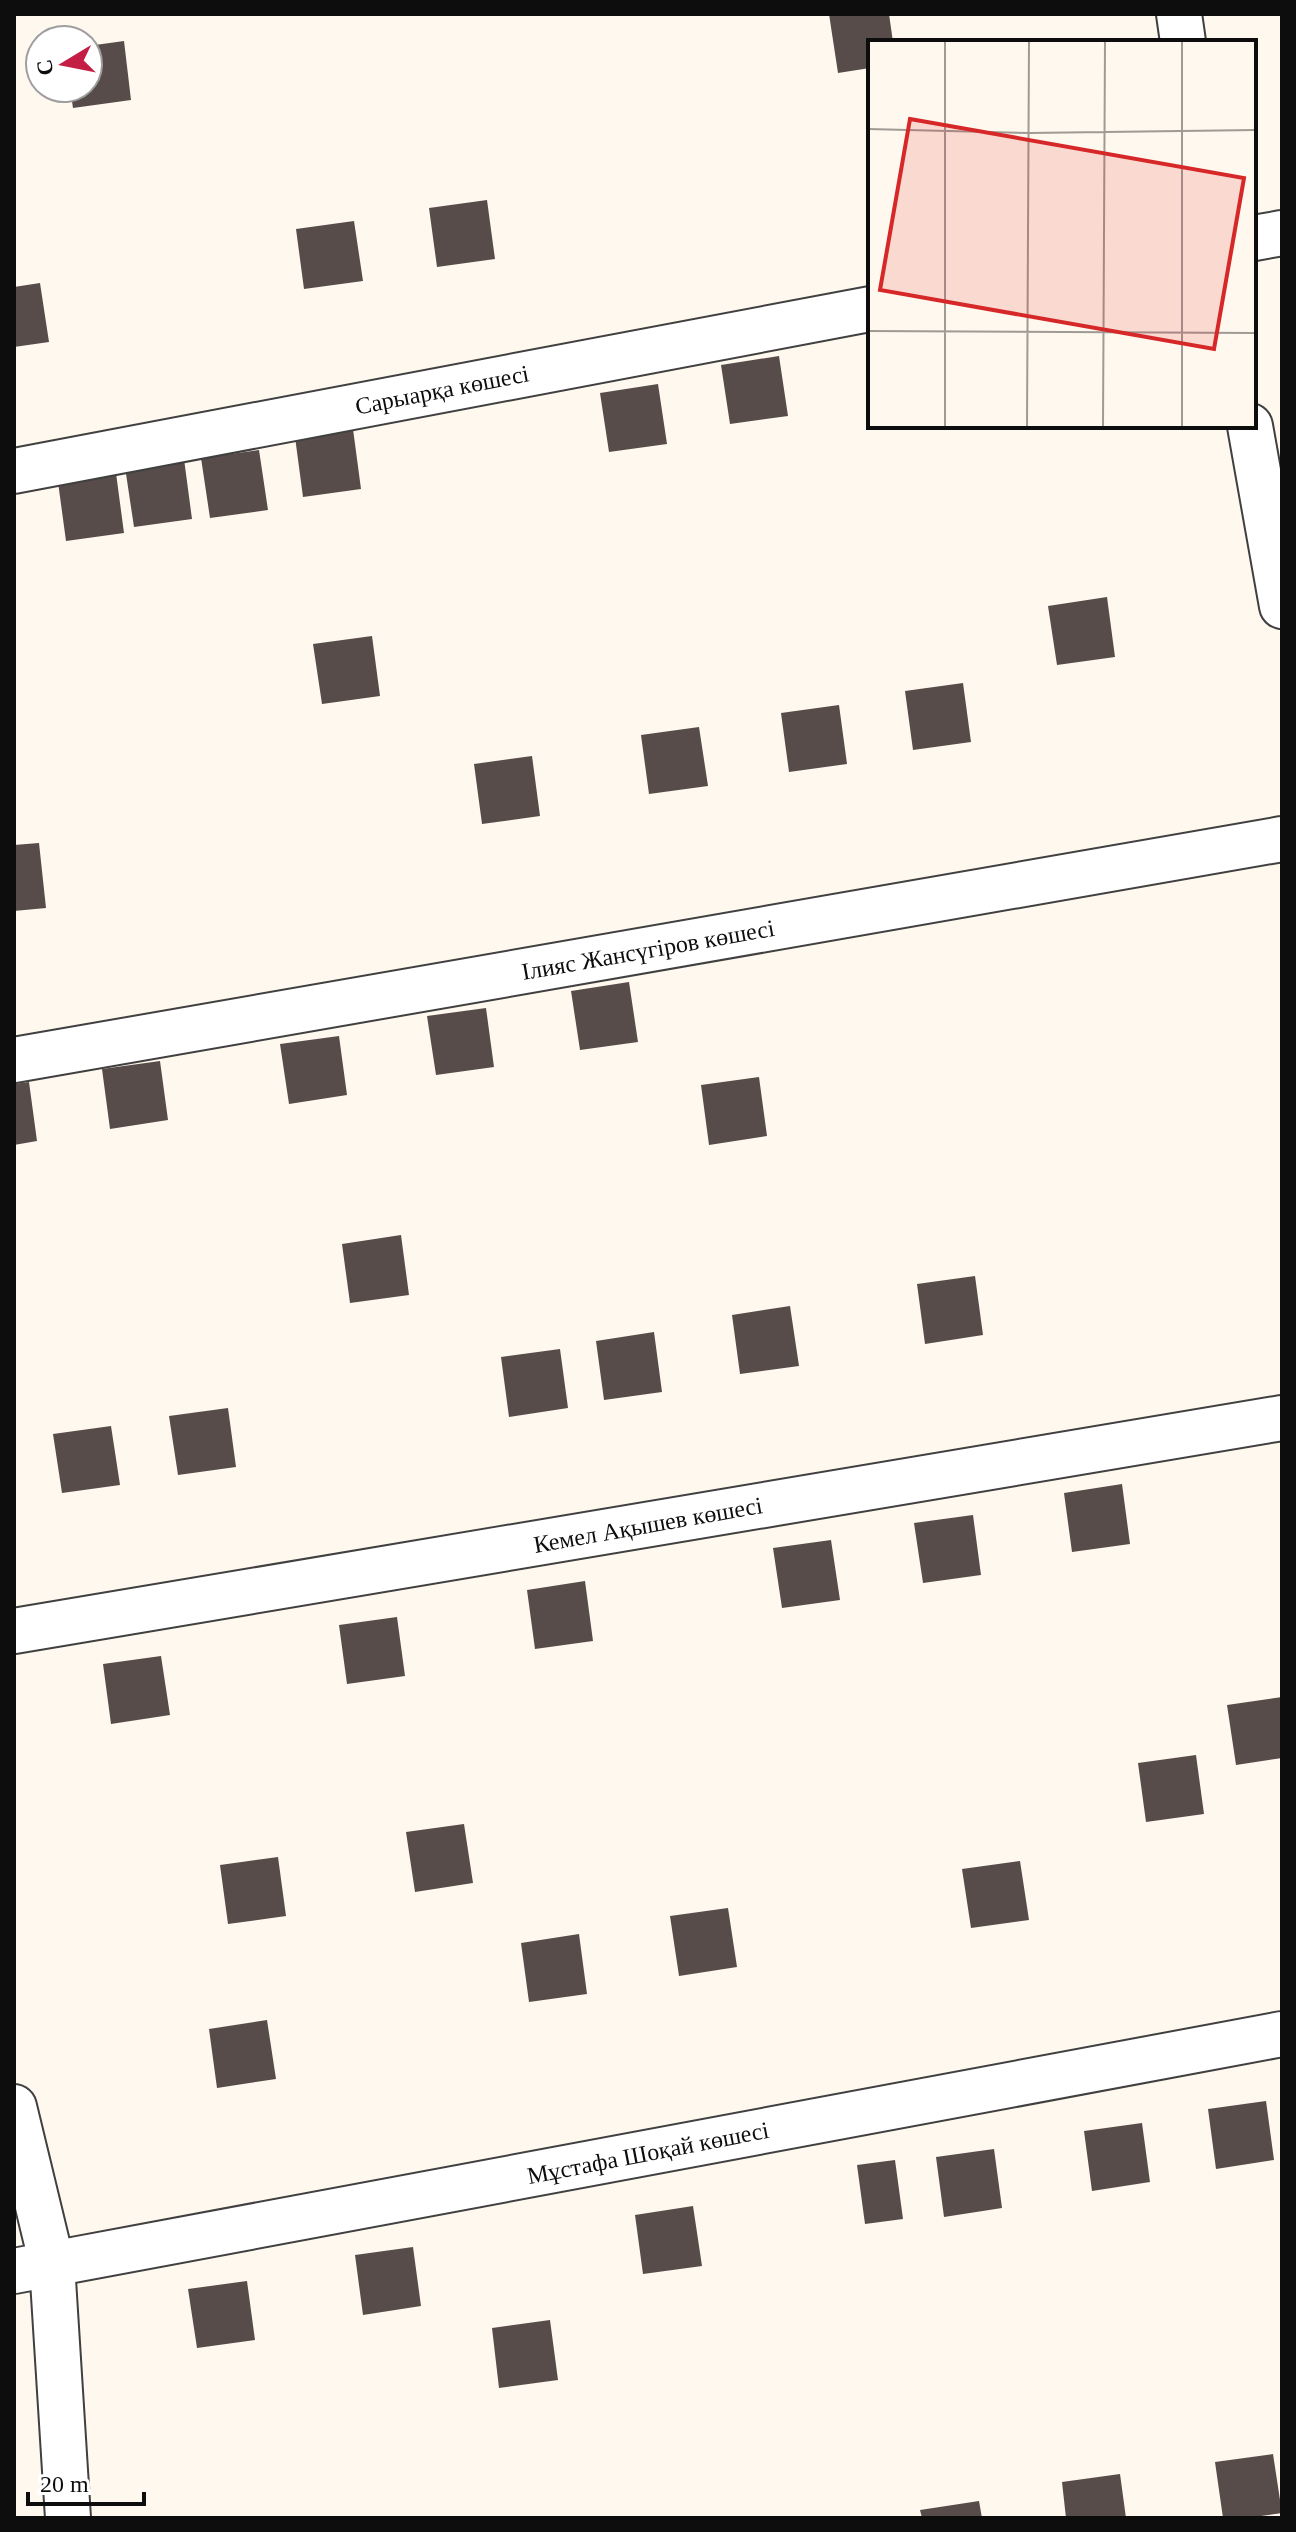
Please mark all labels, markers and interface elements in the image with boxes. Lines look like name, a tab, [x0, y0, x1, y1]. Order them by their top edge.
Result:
north arrow	[24, 24, 104, 104]
inset map	[868, 40, 1256, 428]
text: С	[31, 57, 58, 77]
street label: Сарыарқа көшесі	[353, 360, 531, 420]
street label: Ілияс Жансүгіров көшесі	[520, 915, 777, 985]
street label: Кемел Ақышев көшесі	[532, 1492, 765, 1558]
street label: Мұстафа Шоқай көшесі	[525, 2117, 771, 2189]
scale bar	[28, 2456, 144, 2506]
text: 20 m	[40, 2471, 89, 2497]

